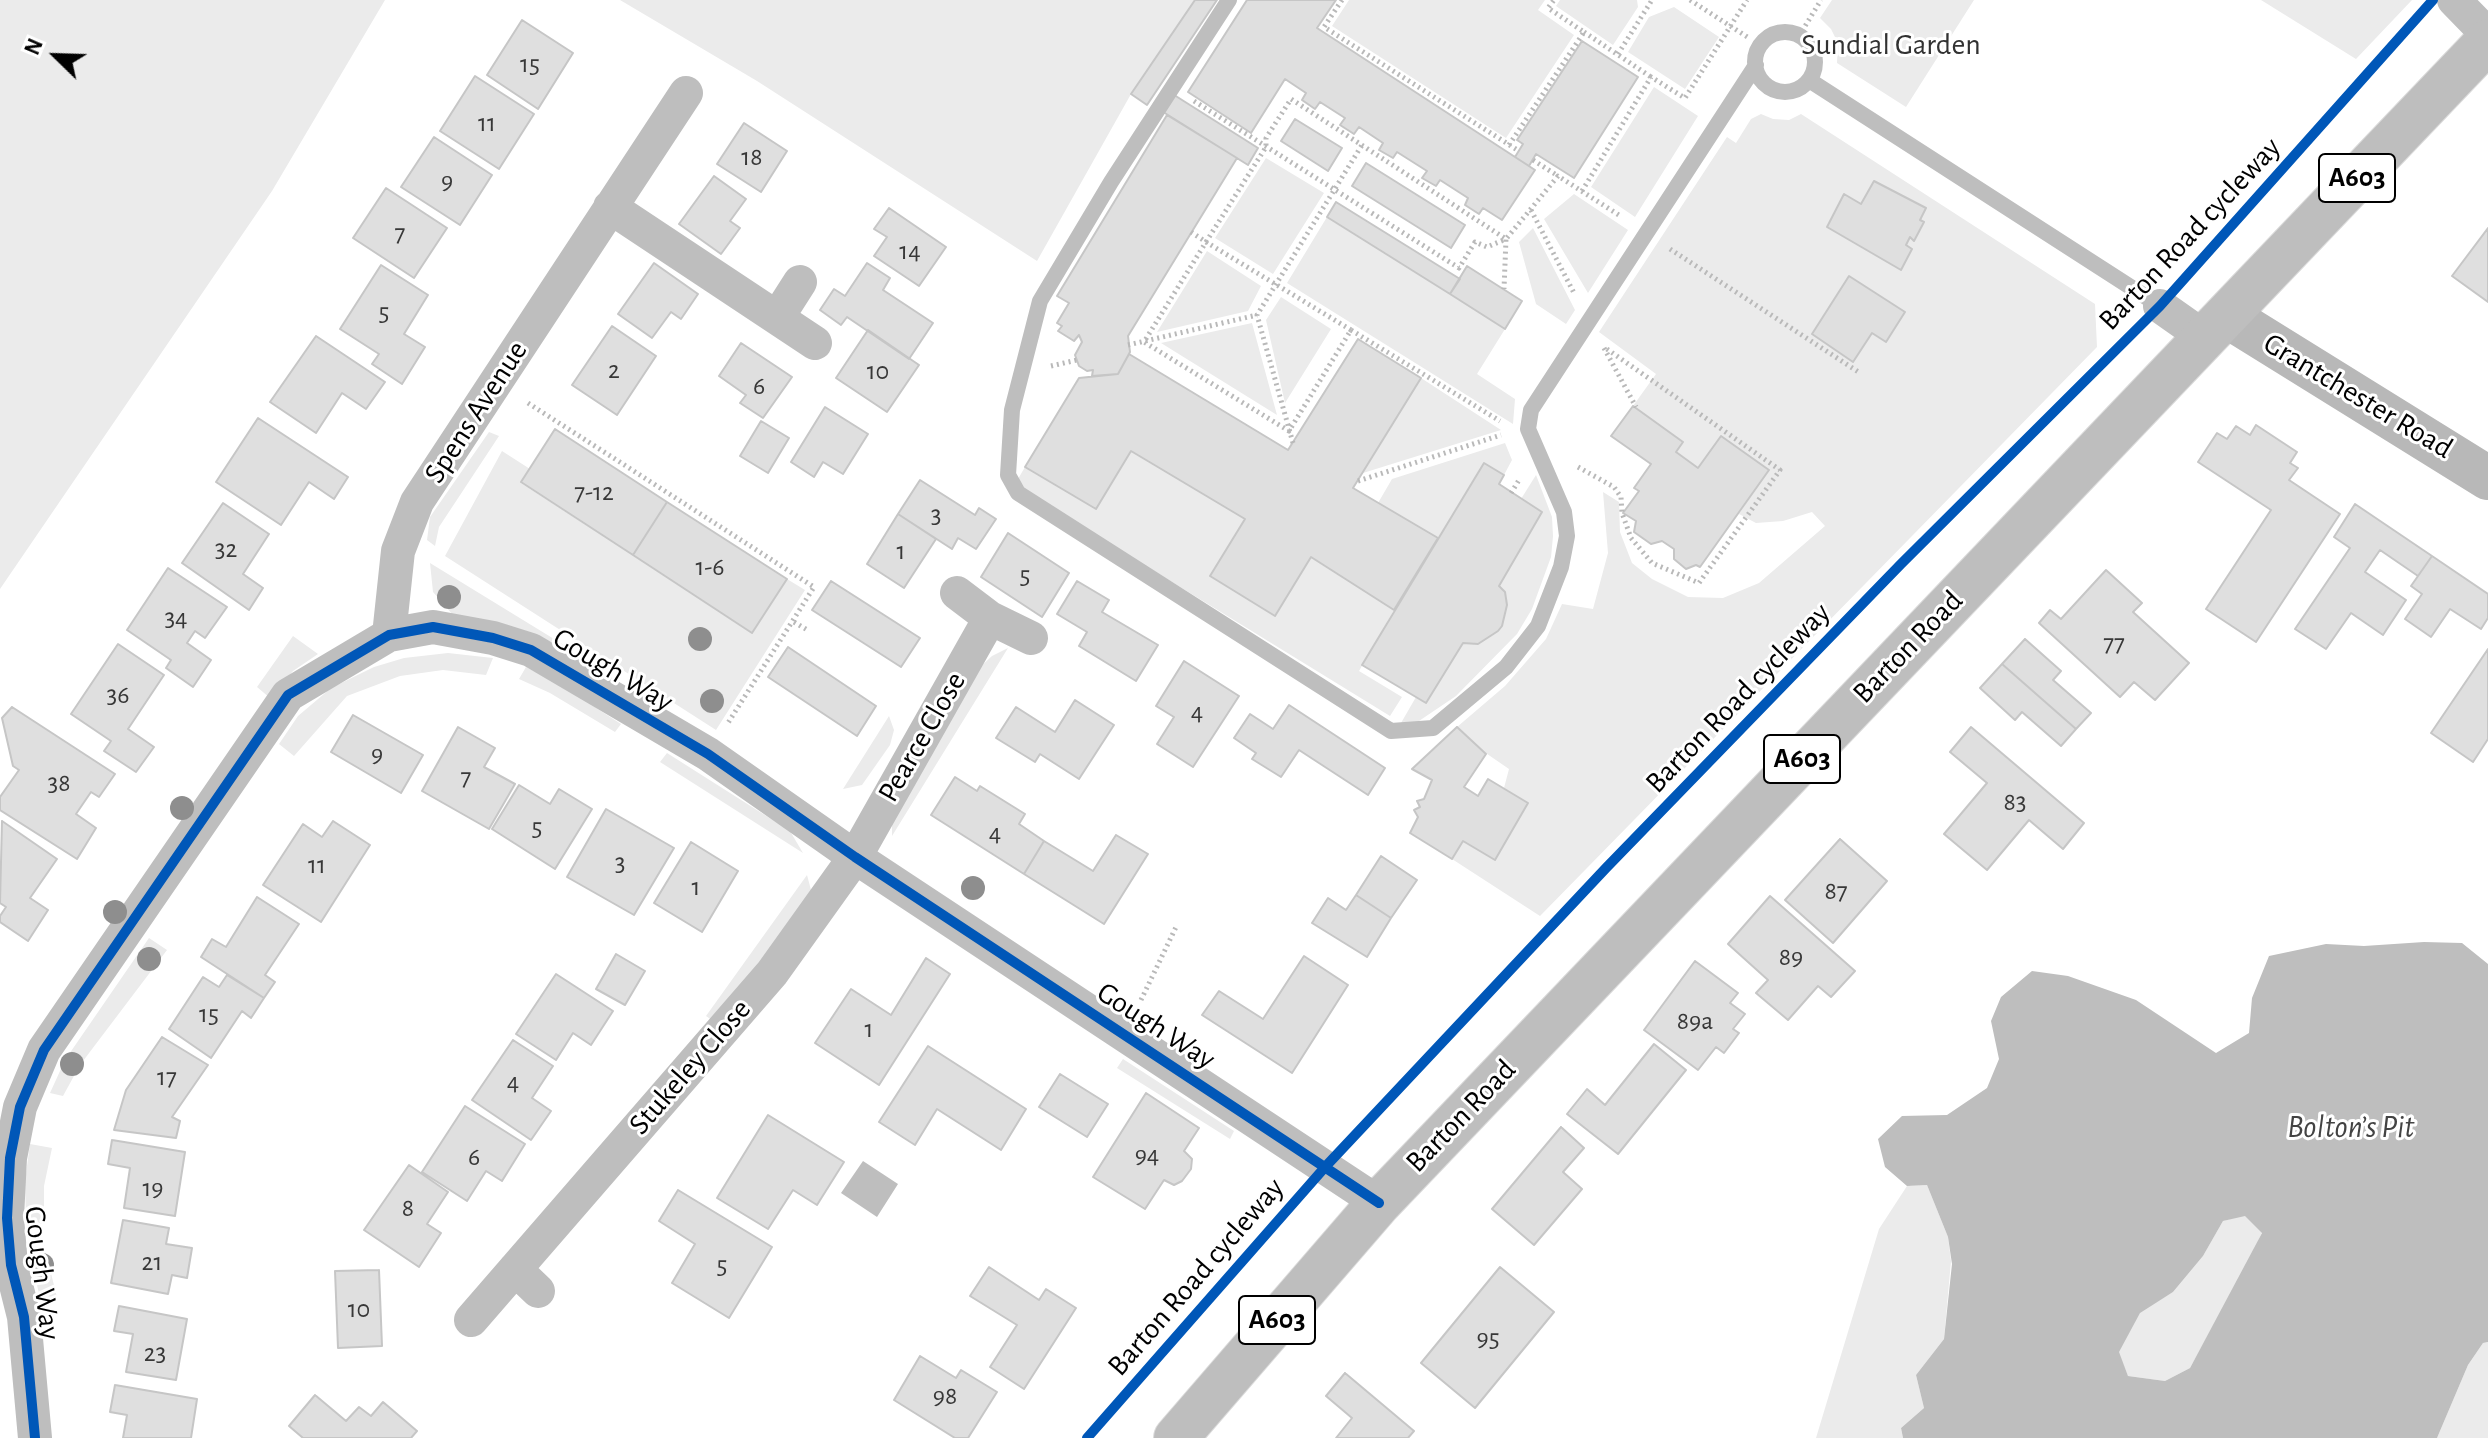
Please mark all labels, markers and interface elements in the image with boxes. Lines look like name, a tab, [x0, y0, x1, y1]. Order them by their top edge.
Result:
north arrow	[16, 16, 96, 96]
park label: Sundial Garden	[1801, 27, 1981, 63]
text: N	[21, 35, 47, 58]
house number: 15	[520, 48, 540, 80]
house number: 11	[478, 107, 496, 139]
street label: Barton Road cycleway	[2091, 130, 2289, 338]
house number: 18	[741, 141, 763, 173]
road number: A603	[2319, 154, 2395, 202]
house number: 9	[441, 165, 453, 197]
house number: 7	[395, 217, 405, 249]
house number: 14	[899, 235, 921, 267]
house number: 5	[379, 296, 389, 328]
street label: Grantchester Road	[2257, 325, 2459, 467]
street label: Spens Avenue	[417, 334, 535, 490]
house number: 2	[608, 354, 620, 386]
house number: 10	[867, 355, 889, 387]
house number: 6	[753, 370, 765, 402]
house number: 7-12	[574, 476, 614, 508]
house number: 3	[931, 499, 941, 531]
house number: 32	[215, 533, 237, 565]
house number: 1	[897, 535, 905, 567]
house number: 1-6	[695, 551, 725, 583]
house number: 5	[1020, 559, 1030, 591]
street label: Barton Road	[1845, 583, 1971, 711]
street label: Barton Road cycleway	[1638, 595, 1838, 801]
house number: 34	[164, 602, 188, 634]
street label: Gough Way	[546, 620, 680, 720]
house number: 77	[2103, 627, 2125, 659]
street label: Pearce Close	[870, 665, 974, 809]
house number: 36	[107, 679, 129, 711]
house number: 4	[1191, 696, 1203, 728]
road number: A603	[1764, 735, 1840, 783]
house number: 9	[371, 738, 383, 770]
house number: 7	[461, 761, 471, 793]
house number: 38	[47, 767, 71, 799]
house number: 83	[2003, 786, 2027, 818]
house number: 5	[532, 811, 542, 843]
house number: 4	[989, 817, 1001, 849]
house number: 3	[615, 847, 625, 879]
house number: 11	[308, 849, 326, 881]
house number: 1	[692, 871, 700, 903]
house number: 87	[1824, 875, 1848, 907]
house number: 89	[1779, 941, 1803, 973]
street label: Gough Way	[1090, 974, 1222, 1078]
street label: Stukeley Close	[621, 992, 759, 1142]
house number: 15	[199, 998, 219, 1030]
house number: 89a	[1677, 1005, 1713, 1037]
house number: 1	[865, 1013, 873, 1045]
street label: Barton Road	[1398, 1052, 1524, 1180]
house number: 17	[157, 1061, 177, 1093]
house number: 4	[507, 1066, 519, 1098]
water label: Bolton’s Pit	[2287, 1108, 2415, 1146]
house number: 94	[1135, 1139, 1159, 1171]
house number: 6	[468, 1141, 480, 1173]
street label: Barton Road cycleway	[1100, 1171, 1292, 1383]
house number: 19	[142, 1172, 164, 1204]
house number: 8	[402, 1192, 414, 1224]
street label: Gough Way	[16, 1204, 68, 1342]
house number: 21	[142, 1246, 162, 1278]
house number: 5	[717, 1249, 727, 1281]
house number: 10	[348, 1293, 370, 1325]
road number: A603	[1239, 1296, 1315, 1344]
house number: 95	[1476, 1322, 1500, 1354]
house number: 23	[144, 1337, 166, 1369]
house number: 98	[933, 1380, 957, 1412]

